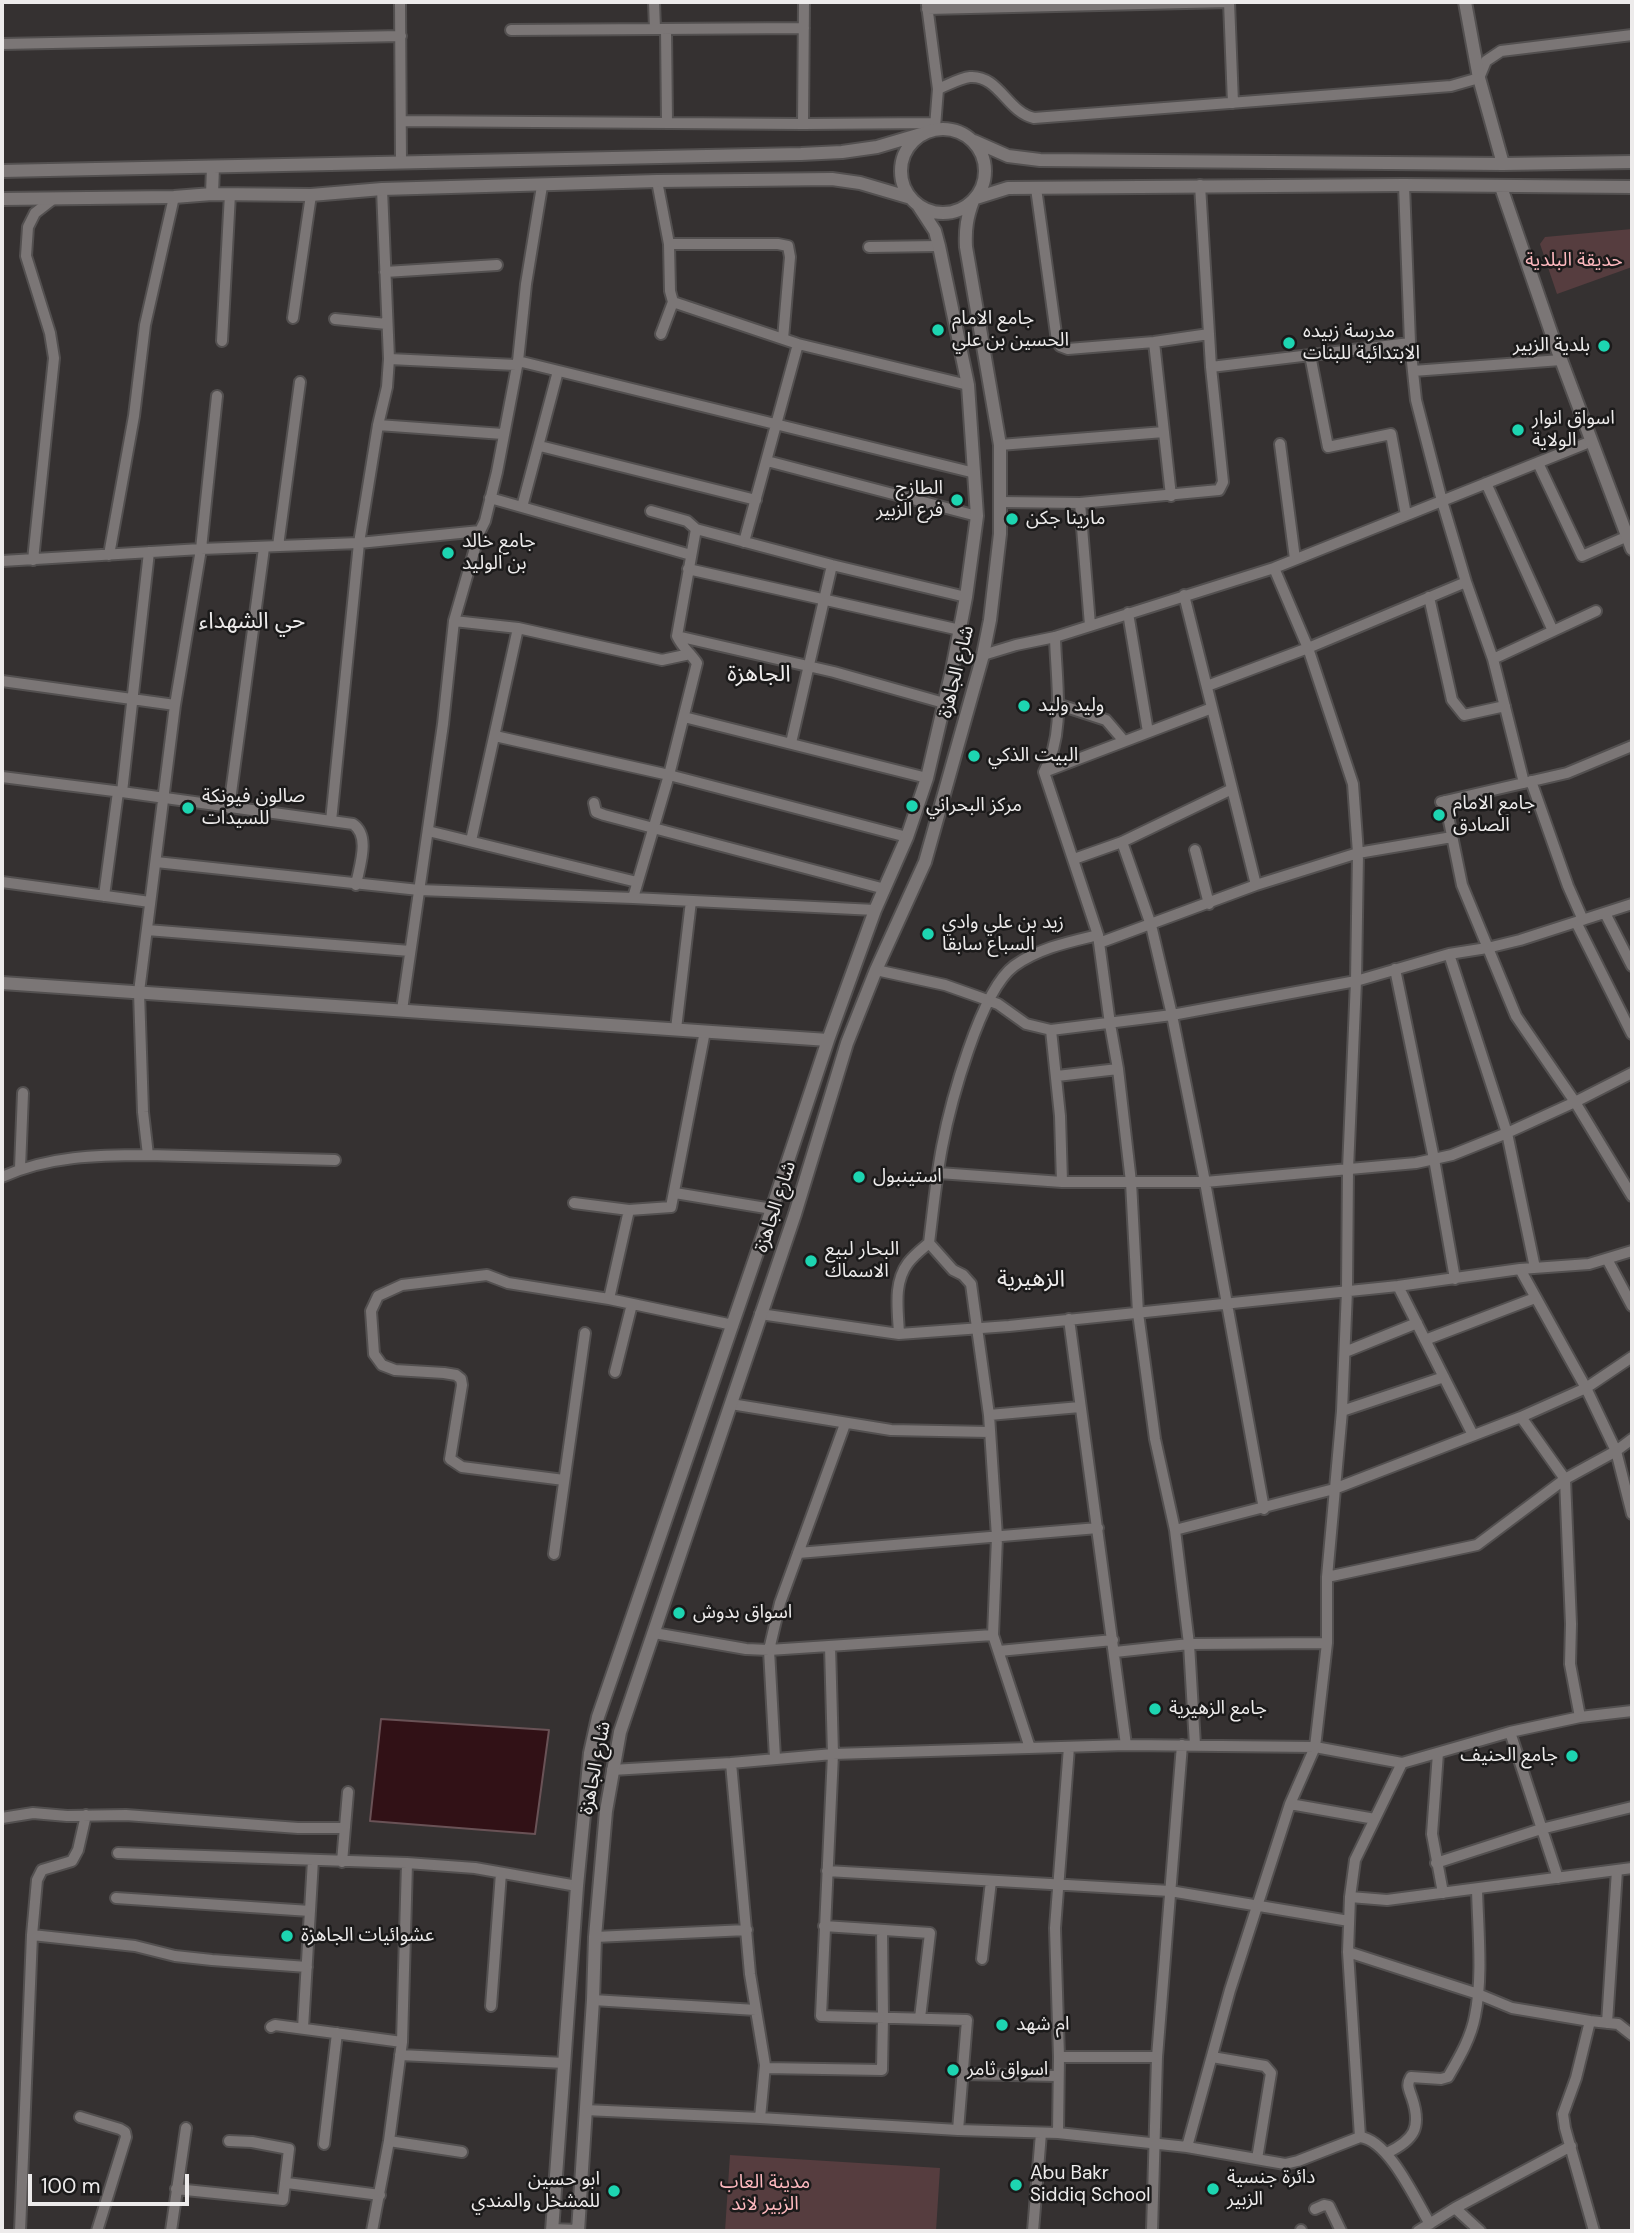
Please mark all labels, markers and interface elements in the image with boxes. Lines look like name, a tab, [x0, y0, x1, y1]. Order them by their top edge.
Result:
park label: حديقة البلدية	[1525, 250, 1623, 272]
place label: جامع الامام الحسين بن علي	[952, 308, 1069, 352]
place label: مدرسة زبيده الابتدائية للبنات	[1303, 321, 1420, 365]
marker: جامع الامام الحسين بن علي	[930, 322, 946, 338]
marker: مدرسة زبيده الابتدائية للبنات	[1281, 335, 1297, 351]
place label: بلدية الزبير	[1513, 335, 1590, 357]
marker: بلدية الزبير	[1596, 338, 1612, 354]
place label: اسواق انوار الولاية	[1532, 408, 1615, 452]
marker: اسواق انوار الولاية	[1510, 422, 1526, 438]
place label: الطازج فرع الزبير	[876, 478, 943, 522]
marker: الطازج فرع الزبير	[949, 492, 965, 508]
place label: مارينا جكن	[1026, 508, 1105, 530]
marker: مارينا جكن	[1004, 511, 1020, 527]
place label: جامع خالد بن الوليد	[462, 531, 536, 575]
marker: جامع خالد بن الوليد	[440, 545, 456, 561]
district label: حي الشهداء	[199, 608, 305, 636]
street label: شارع الجاهزة	[935, 623, 979, 721]
district label: الجاهزة	[727, 661, 791, 689]
place label: وليد وليد	[1038, 695, 1104, 717]
marker: وليد وليد	[1016, 698, 1032, 714]
place label: البيت الذكي	[988, 745, 1078, 767]
marker: البيت الذكي	[966, 748, 982, 764]
place label: صالون فيونكة للسيدات	[202, 786, 305, 830]
place label: جامع الامام الصادق	[1453, 793, 1535, 837]
place label: مركز البحراني	[926, 795, 1022, 817]
marker: مركز البحراني	[904, 798, 920, 814]
marker: صالون فيونكة للسيدات	[180, 800, 196, 816]
marker: جامع الامام الصادق	[1431, 807, 1447, 823]
place label: زيد بن علي وادي السباع سابقا	[942, 912, 1064, 956]
marker: زيد بن علي وادي السباع سابقا	[920, 926, 936, 942]
street label: شارع الجاهزة	[751, 1159, 801, 1255]
place label: استينبول	[873, 1166, 942, 1188]
marker: استينبول	[851, 1169, 867, 1185]
place label: البحار لبيع الاسماك	[825, 1239, 899, 1283]
marker: البحار لبيع الاسماك	[803, 1253, 819, 1269]
district label: الزهيرية	[997, 1266, 1065, 1294]
place label: اسواق بدوش	[693, 1602, 792, 1624]
marker: اسواق بدوش	[671, 1605, 687, 1621]
place label: جامع الزهيرية	[1169, 1698, 1267, 1720]
marker: جامع الزهيرية	[1147, 1701, 1163, 1717]
street label: شارع الجاهزة	[576, 1719, 616, 1817]
place label: جامع الحنيف	[1460, 1745, 1558, 1767]
marker: جامع الحنيف	[1564, 1748, 1580, 1764]
place label: عشوائيات الجاهزة	[301, 1925, 434, 1947]
marker: عشوائيات الجاهزة	[279, 1928, 295, 1944]
place label: ام شهد	[1016, 2014, 1069, 2036]
marker: ام شهد	[994, 2017, 1010, 2033]
place label: اسواق ثامر	[967, 2059, 1048, 2081]
marker: اسواق ثامر	[945, 2062, 961, 2078]
scale bar	[32, 2160, 192, 2204]
place label: Abu Bakr Siddiq School	[1030, 2163, 1151, 2207]
place label: دائرة جنسية الزبير	[1227, 2167, 1315, 2211]
place label: ابو حسين للمشخل والمندي	[471, 2169, 600, 2213]
text: 100 m	[41, 2172, 101, 2200]
park label: مدينة العاب الزبير لاند	[720, 2172, 810, 2216]
marker: Abu Bakr Siddiq School	[1008, 2177, 1024, 2193]
marker: دائرة جنسية الزبير	[1205, 2181, 1221, 2197]
marker: ابو حسين للمشخل والمندي	[606, 2183, 622, 2199]

